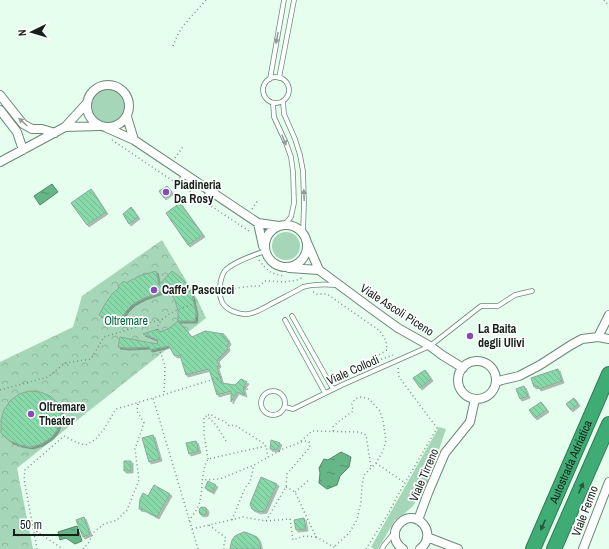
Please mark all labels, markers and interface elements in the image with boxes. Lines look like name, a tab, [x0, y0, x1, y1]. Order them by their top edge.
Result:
north arrow	[12, 12, 52, 52]
text: N	[15, 29, 29, 37]
one-way arrow	[274, 32, 280, 44]
one-way arrow	[18, 118, 27, 127]
one-way arrow	[282, 135, 288, 147]
place label: Piadineria Da Rosy	[174, 177, 222, 207]
marker: Piadineria Da Rosy	[161, 187, 171, 197]
one-way arrow	[301, 188, 307, 201]
street label: Viale Ascoli Piceno	[357, 280, 437, 340]
place label: Caffe' Pascucci	[162, 282, 235, 298]
marker: Caffe' Pascucci	[149, 285, 159, 295]
park label: Oltremare	[104, 313, 148, 329]
place label: La Baita degli Ulivi	[478, 321, 525, 351]
marker: La Baita degli Ulivi	[465, 331, 475, 341]
street label: Viale Collodi	[324, 351, 382, 389]
place label: Oltremare Theater	[39, 399, 86, 429]
marker: Oltremare Theater	[26, 409, 36, 419]
street label: Autostrada Adriatica	[545, 417, 596, 507]
street label: Viale Tirreno	[406, 446, 442, 504]
one-way arrow	[578, 482, 584, 493]
street label: Viale Fermo	[568, 483, 602, 539]
scale bar	[14, 511, 78, 537]
text: 50 m	[20, 517, 42, 533]
one-way arrow	[540, 520, 546, 531]

